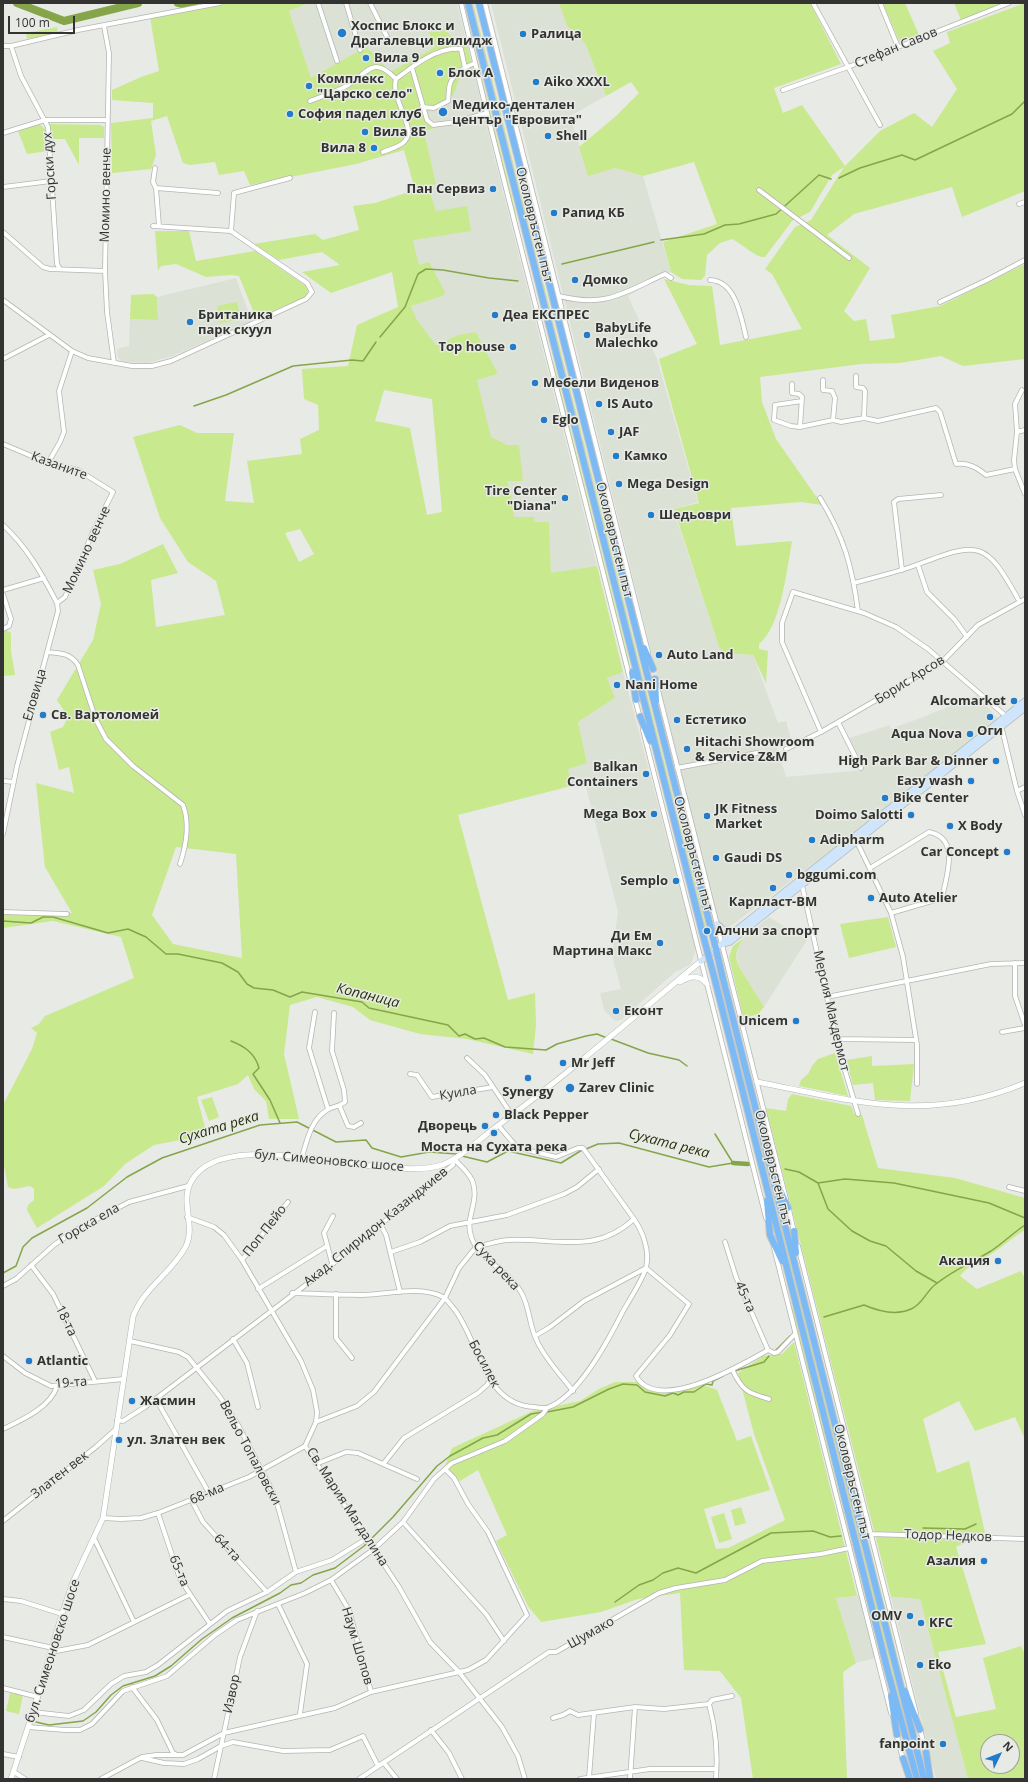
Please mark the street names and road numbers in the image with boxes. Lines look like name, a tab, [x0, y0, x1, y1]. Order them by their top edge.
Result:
street label: Стефан Савов	[852, 24, 940, 72]
street label: Горски дух	[40, 132, 60, 200]
street label: Момино венче	[97, 147, 115, 243]
street label: Околовръстен път	[512, 166, 556, 284]
street label: Казаните	[29, 449, 89, 483]
street label: Околовръстен път	[592, 481, 636, 599]
street label: Момино венче	[60, 504, 114, 596]
street label: Борис Арсов	[872, 652, 948, 708]
street label: Еловица	[20, 667, 50, 723]
street label: Околовръстен път	[670, 795, 716, 913]
street label: Мерсия Макдермот	[809, 949, 853, 1073]
street label: Куила	[438, 1082, 478, 1104]
street label: Околовръстен път	[751, 1109, 795, 1227]
street label: бул. Симеоновско шосе	[254, 1147, 404, 1175]
street label: Акад. Спиридон Казанджиев	[301, 1164, 451, 1290]
street label: Горска ела	[56, 1200, 122, 1248]
street label: Поп Пейо	[240, 1202, 290, 1260]
street label: Суха река	[469, 1238, 523, 1294]
street label: 45-та	[731, 1279, 759, 1315]
street label: 18-та	[52, 1303, 80, 1339]
street label: Босилек	[465, 1338, 503, 1390]
street label: 19-та	[54, 1374, 88, 1392]
street label: Вельо Топаловски	[216, 1398, 284, 1508]
street label: Околовръстен път	[830, 1423, 874, 1541]
street label: Св. Мария Магдалина	[303, 1445, 391, 1569]
street label: Златен век	[28, 1448, 92, 1502]
street label: 68-ма	[187, 1480, 227, 1508]
street label: Тодор Недков	[904, 1527, 992, 1545]
street label: 64-та	[210, 1531, 244, 1565]
street label: 65-та	[165, 1553, 193, 1589]
street label: бул. Симеоновско шосе	[22, 1577, 84, 1725]
street label: Наум Шопов	[338, 1605, 376, 1687]
street label: Шумако	[565, 1614, 617, 1652]
street label: Извор	[220, 1673, 244, 1715]

